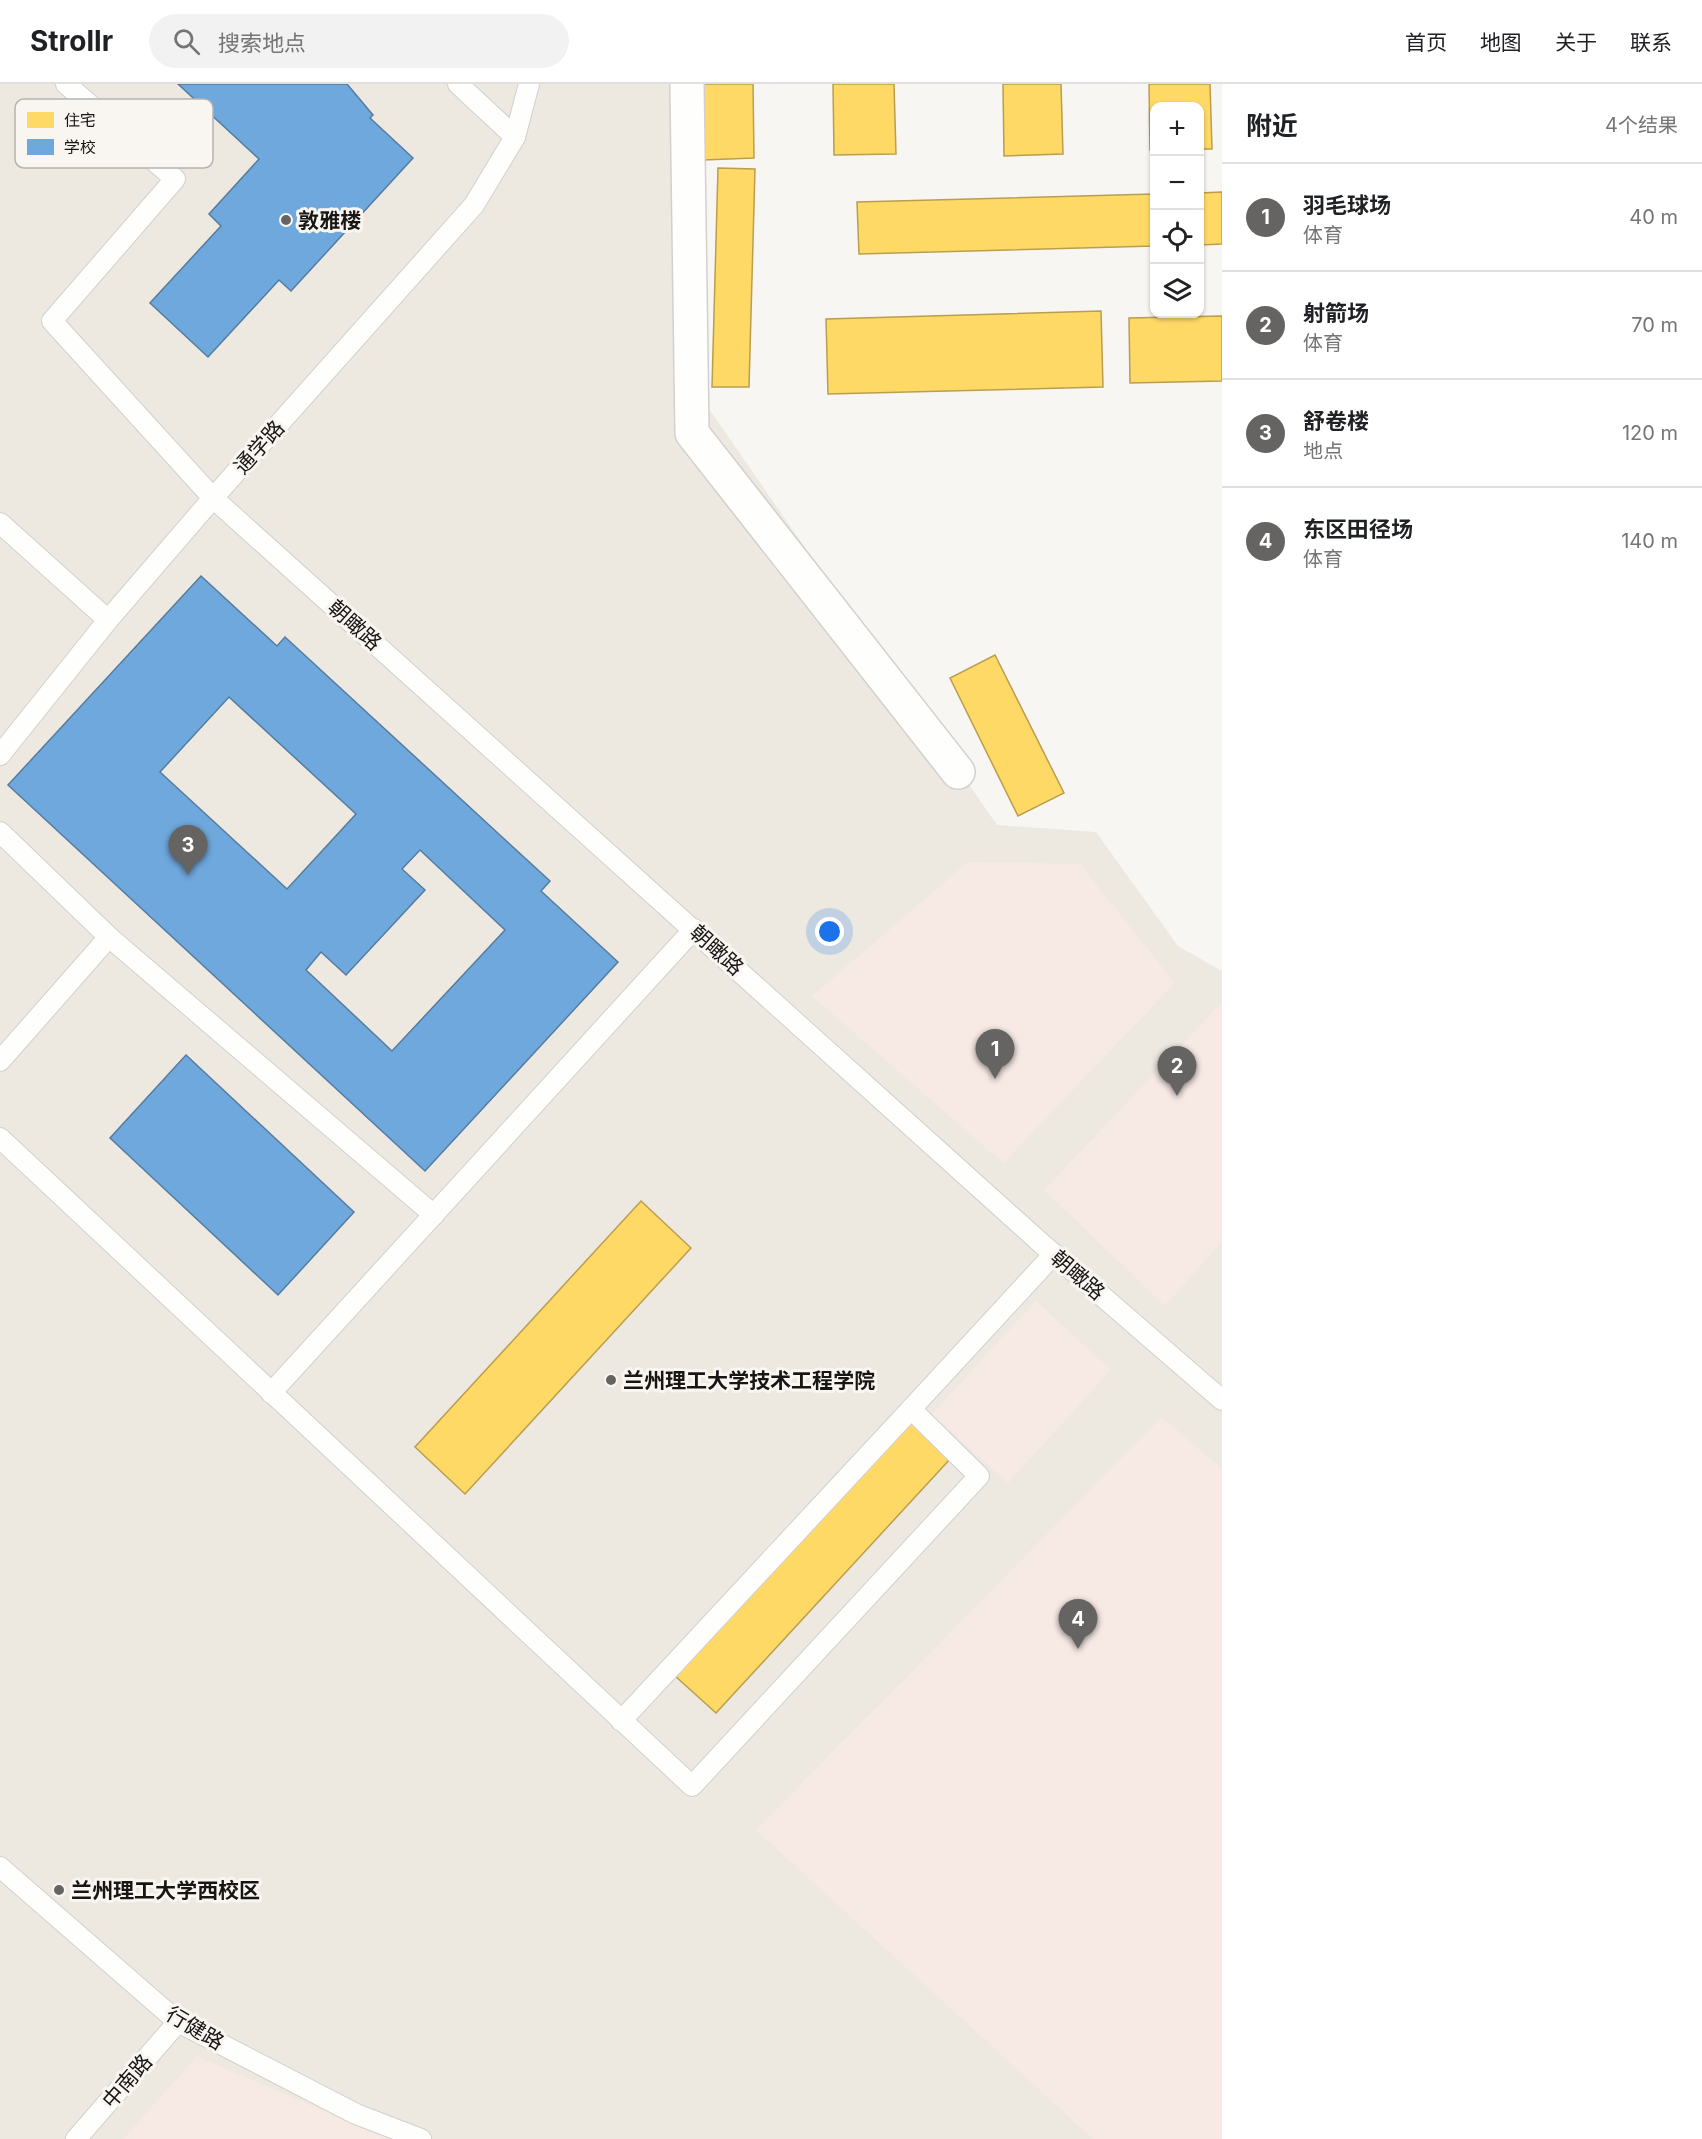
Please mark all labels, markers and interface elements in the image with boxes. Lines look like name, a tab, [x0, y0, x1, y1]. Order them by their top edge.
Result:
search box	[149, 14, 569, 68]
text: Strollr	[30, 24, 113, 58]
icon: search	[170, 25, 203, 58]
text: 搜索地点	[218, 30, 306, 56]
text: 首页	[1405, 30, 1447, 55]
text: 地图	[1480, 30, 1522, 55]
text: 关于	[1555, 30, 1597, 55]
text: 联系	[1630, 30, 1672, 55]
legend	[15, 99, 213, 168]
map controls	[1150, 102, 1204, 318]
button: +	[1150, 102, 1204, 156]
text: 住宅	[64, 110, 96, 130]
text: 附近	[1246, 110, 1298, 141]
text: 4个结果	[1605, 113, 1678, 137]
text: 学校	[64, 137, 96, 157]
button: −	[1150, 156, 1204, 210]
text: 羽毛球场	[1303, 192, 1391, 218]
text: 1	[1261, 205, 1270, 229]
text: 40 m	[1629, 205, 1678, 229]
place label: 敦雅楼	[298, 208, 361, 233]
button: locate	[1150, 210, 1204, 264]
marker: 敦雅楼	[279, 213, 293, 227]
text: 体育	[1303, 223, 1343, 247]
button: layers	[1150, 264, 1204, 318]
text: 射箭场	[1303, 300, 1369, 326]
text: 2	[1259, 313, 1272, 337]
text: 70 m	[1631, 313, 1678, 337]
text: 体育	[1303, 331, 1343, 355]
text: 舒卷楼	[1303, 408, 1369, 434]
street label: 通学路	[229, 415, 289, 479]
text: 3	[1259, 421, 1272, 445]
text: 120 m	[1622, 421, 1678, 445]
text: 地点	[1303, 439, 1343, 463]
text: 东区田径场	[1303, 516, 1413, 542]
text: 4	[1259, 529, 1272, 553]
text: 140 m	[1621, 529, 1678, 553]
text: 体育	[1303, 547, 1343, 571]
street label: 朝瞰路	[323, 595, 387, 655]
pin: 3	[168, 826, 207, 875]
your location	[815, 917, 844, 946]
street label: 朝瞰路	[685, 920, 749, 980]
pin: 1	[976, 1030, 1014, 1079]
pin: 2	[1158, 1046, 1196, 1096]
street label: 朝瞰路	[1046, 1245, 1110, 1305]
place label: 兰州理工大学技术工程学院	[623, 1368, 875, 1393]
marker: 兰州理工大学技术工程学院	[604, 1373, 618, 1387]
pin: 4	[1058, 1600, 1098, 1649]
place label: 兰州理工大学西校区	[71, 1878, 260, 1903]
marker: 兰州理工大学西校区	[52, 1883, 66, 1897]
street label: 行健路	[162, 2001, 228, 2055]
street label: 中南路	[97, 2049, 157, 2113]

